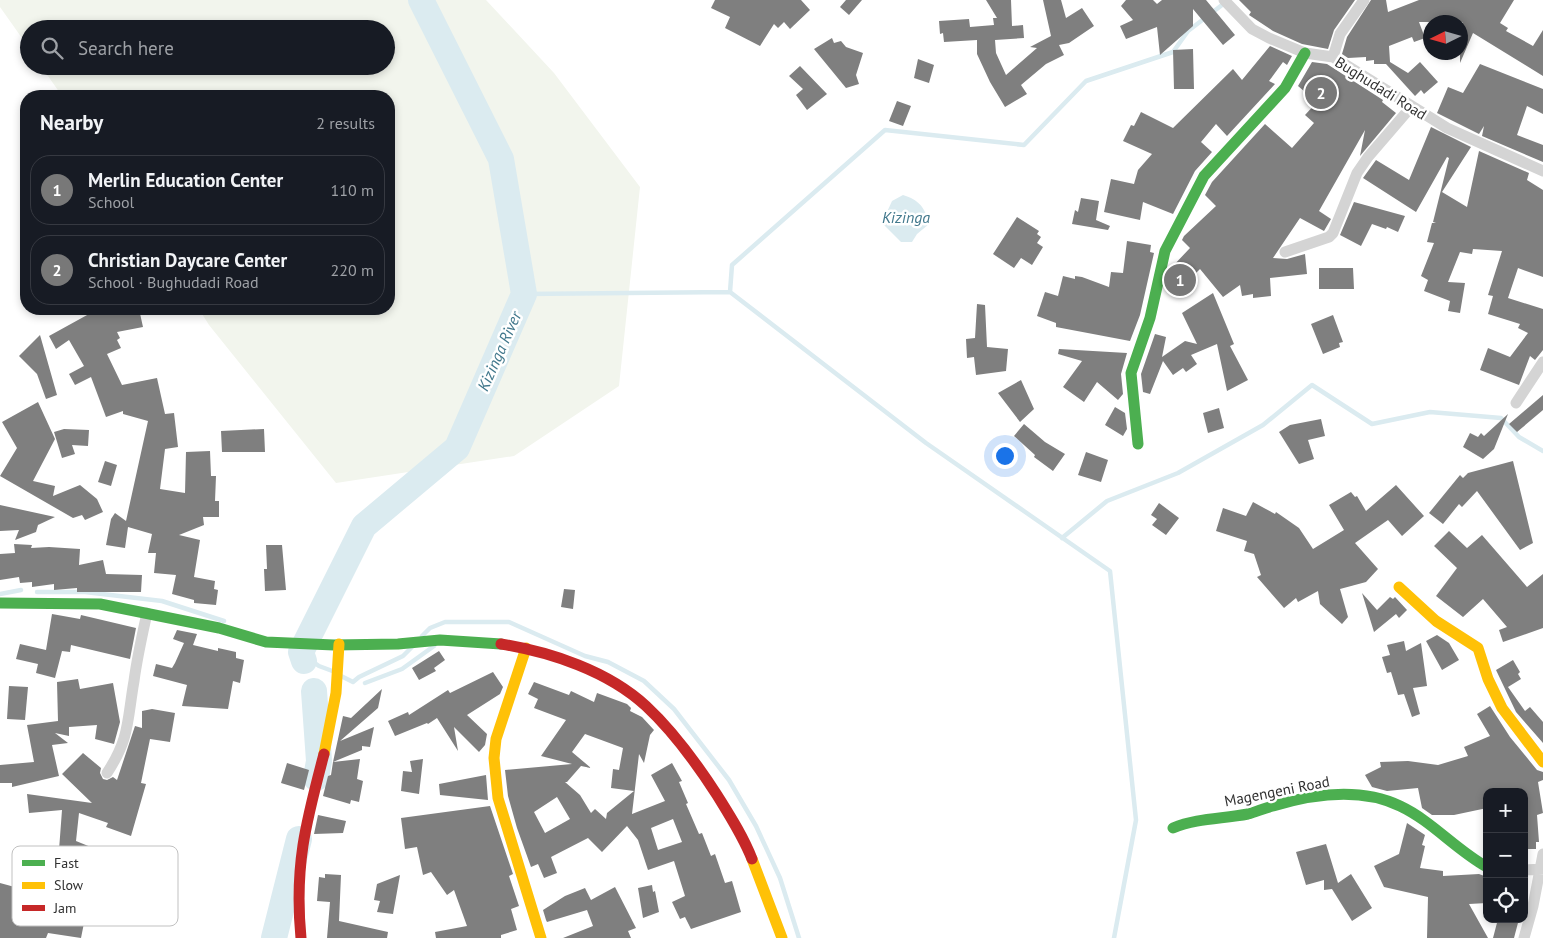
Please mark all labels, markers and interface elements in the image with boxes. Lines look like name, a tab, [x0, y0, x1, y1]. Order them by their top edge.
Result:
north arrow	[1423, 15, 1468, 60]
search box	[20, 20, 395, 75]
icon: search	[38, 34, 66, 62]
text: Search here	[78, 36, 174, 60]
street label: Bughudadi Road	[1332, 52, 1430, 124]
pin: 2	[1305, 74, 1337, 112]
text: Nearby	[40, 109, 103, 136]
text: 2 results	[316, 113, 375, 133]
text: Merlin Education Center	[88, 168, 283, 192]
text: 1	[52, 180, 62, 200]
text: 110 m	[331, 180, 374, 200]
text: School	[88, 192, 134, 212]
water label: Kizinga	[882, 207, 930, 227]
text: Christian Daycare Center	[88, 248, 287, 272]
text: 2	[52, 260, 62, 280]
text: 220 m	[331, 260, 374, 280]
pin: 1	[1164, 261, 1196, 299]
text: School · Bughudadi Road	[88, 272, 259, 292]
water label: Kizinga River	[473, 306, 526, 394]
your location	[992, 443, 1018, 469]
street label: Magengeni Road	[1223, 771, 1331, 811]
map controls	[1483, 788, 1528, 923]
button: +	[1483, 788, 1528, 833]
button: −	[1483, 833, 1528, 878]
legend	[12, 846, 178, 926]
text: Fast	[54, 854, 79, 872]
text: Slow	[54, 876, 84, 894]
button: locate	[1483, 878, 1528, 923]
text: Jam	[53, 899, 76, 917]

